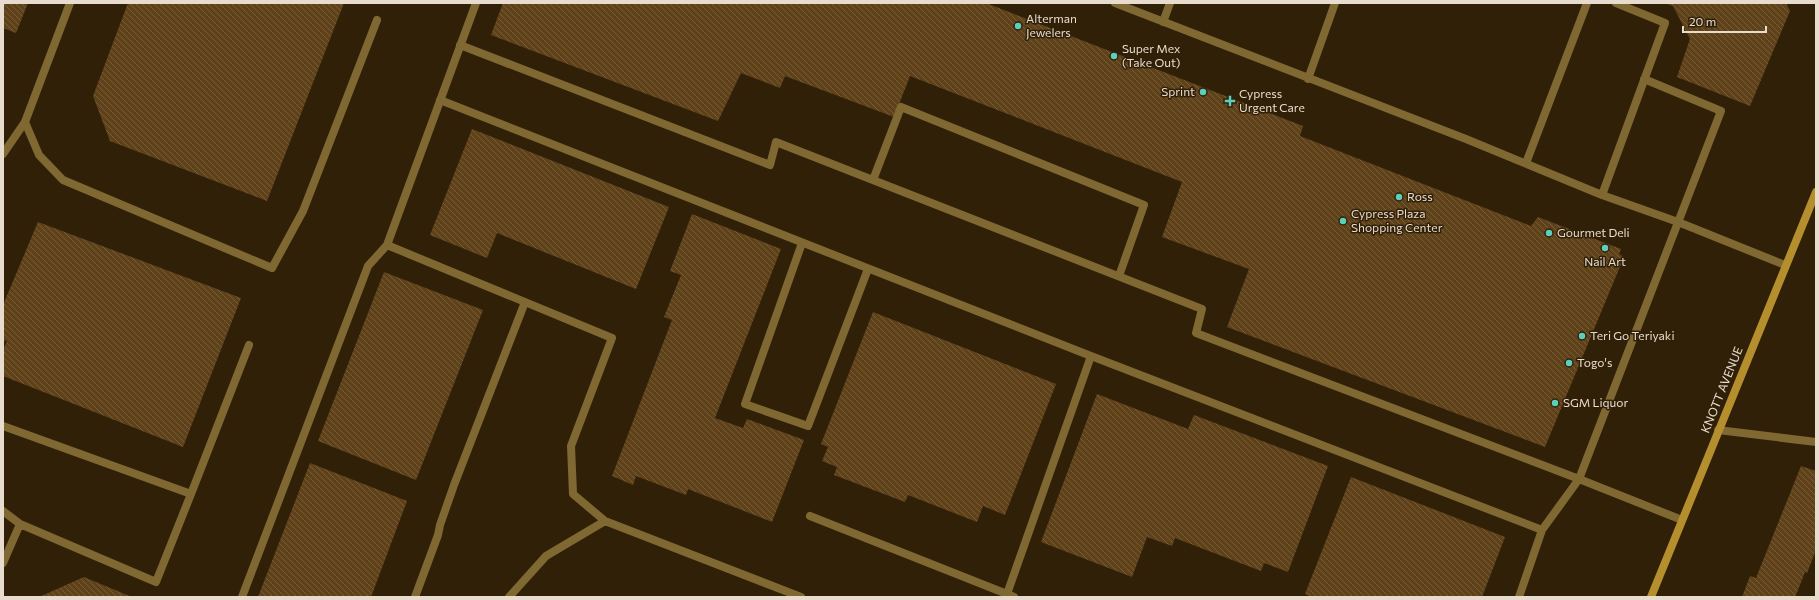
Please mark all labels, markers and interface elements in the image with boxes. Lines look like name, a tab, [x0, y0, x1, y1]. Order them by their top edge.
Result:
scale bar	[1683, 8, 1766, 34]
place label: Alterman Jewelers	[1026, 11, 1077, 40]
text: 20 m	[1689, 14, 1716, 28]
marker: Alterman Jewelers	[1013, 21, 1023, 31]
place label: Super Mex (Take Out)	[1122, 41, 1181, 69]
marker: Super Mex (Take Out)	[1109, 51, 1119, 61]
place label: Sprint	[1161, 84, 1195, 98]
place label: Cypress Urgent Care	[1239, 86, 1305, 114]
marker: Sprint	[1198, 87, 1208, 97]
marker: Cypress Urgent Care	[1224, 95, 1236, 107]
place label: Ross	[1407, 189, 1433, 203]
marker: Ross	[1394, 192, 1404, 202]
place label: Cypress Plaza Shopping Center	[1351, 206, 1443, 234]
marker: Cypress Plaza Shopping Center	[1338, 216, 1348, 226]
place label: Gourmet Deli	[1557, 225, 1630, 239]
marker: Gourmet Deli	[1544, 228, 1554, 238]
marker: Nail Art	[1600, 243, 1610, 253]
place label: Nail Art	[1584, 254, 1626, 268]
place label: Teri Go Teriyaki	[1590, 328, 1674, 342]
marker: Teri Go Teriyaki	[1577, 331, 1587, 341]
street label: KNOTT AVENUE	[1697, 344, 1745, 435]
place label: Togo's	[1577, 355, 1612, 369]
marker: Togo's	[1564, 358, 1574, 368]
place label: SGM Liquor	[1563, 395, 1628, 409]
marker: SGM Liquor	[1550, 398, 1560, 408]

